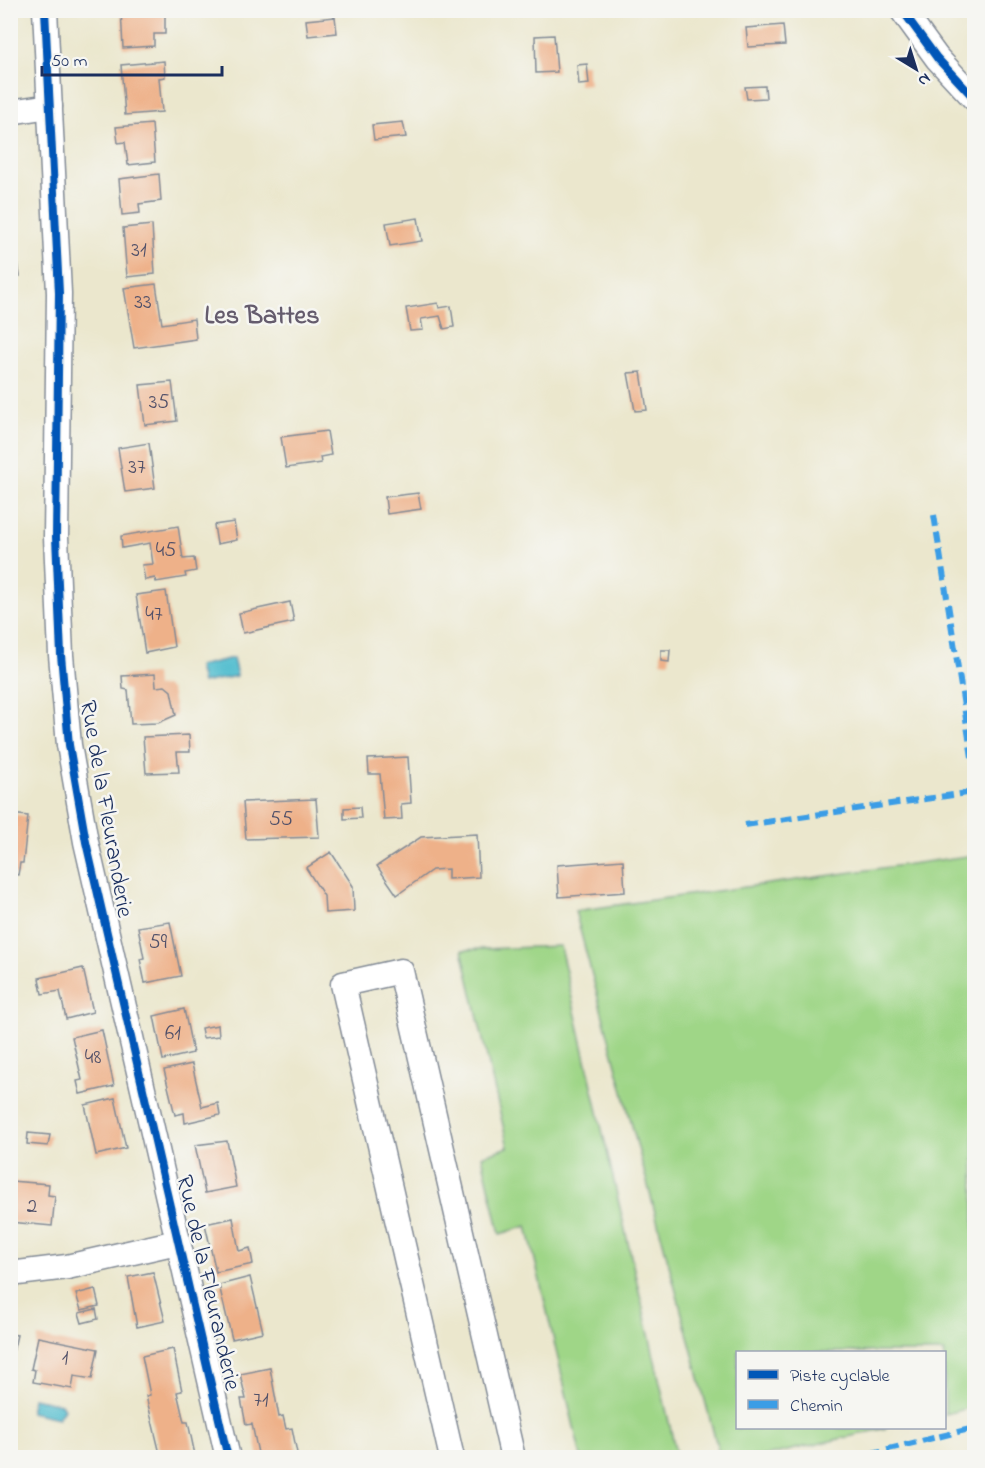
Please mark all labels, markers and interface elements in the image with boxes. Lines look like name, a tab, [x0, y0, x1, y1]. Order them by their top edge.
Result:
scale bar	[42, 39, 222, 77]
north arrow	[886, 39, 946, 99]
text: 50 m	[51, 49, 88, 75]
text: N	[912, 66, 936, 92]
house number: 31	[131, 236, 147, 266]
house number: 33	[134, 288, 152, 318]
district label: Les Battes	[205, 298, 319, 336]
house number: 35	[149, 388, 169, 418]
house number: 37	[128, 453, 146, 483]
house number: 45	[156, 536, 176, 566]
house number: 47	[145, 600, 163, 630]
street label: Rue de la Fleuranderie	[69, 698, 141, 921]
house number: 55	[269, 805, 293, 835]
house number: 59	[149, 928, 168, 958]
house number: 61	[165, 1019, 181, 1049]
house number: 48	[85, 1043, 101, 1073]
street label: Rue de la Fleuranderie	[165, 1172, 249, 1394]
house number: 2	[27, 1192, 37, 1222]
house number: 1	[62, 1344, 69, 1374]
legend	[736, 1351, 946, 1429]
text: Piste cyclable	[790, 1364, 891, 1390]
house number: 71	[253, 1386, 269, 1416]
text: Chemin	[790, 1394, 843, 1420]

